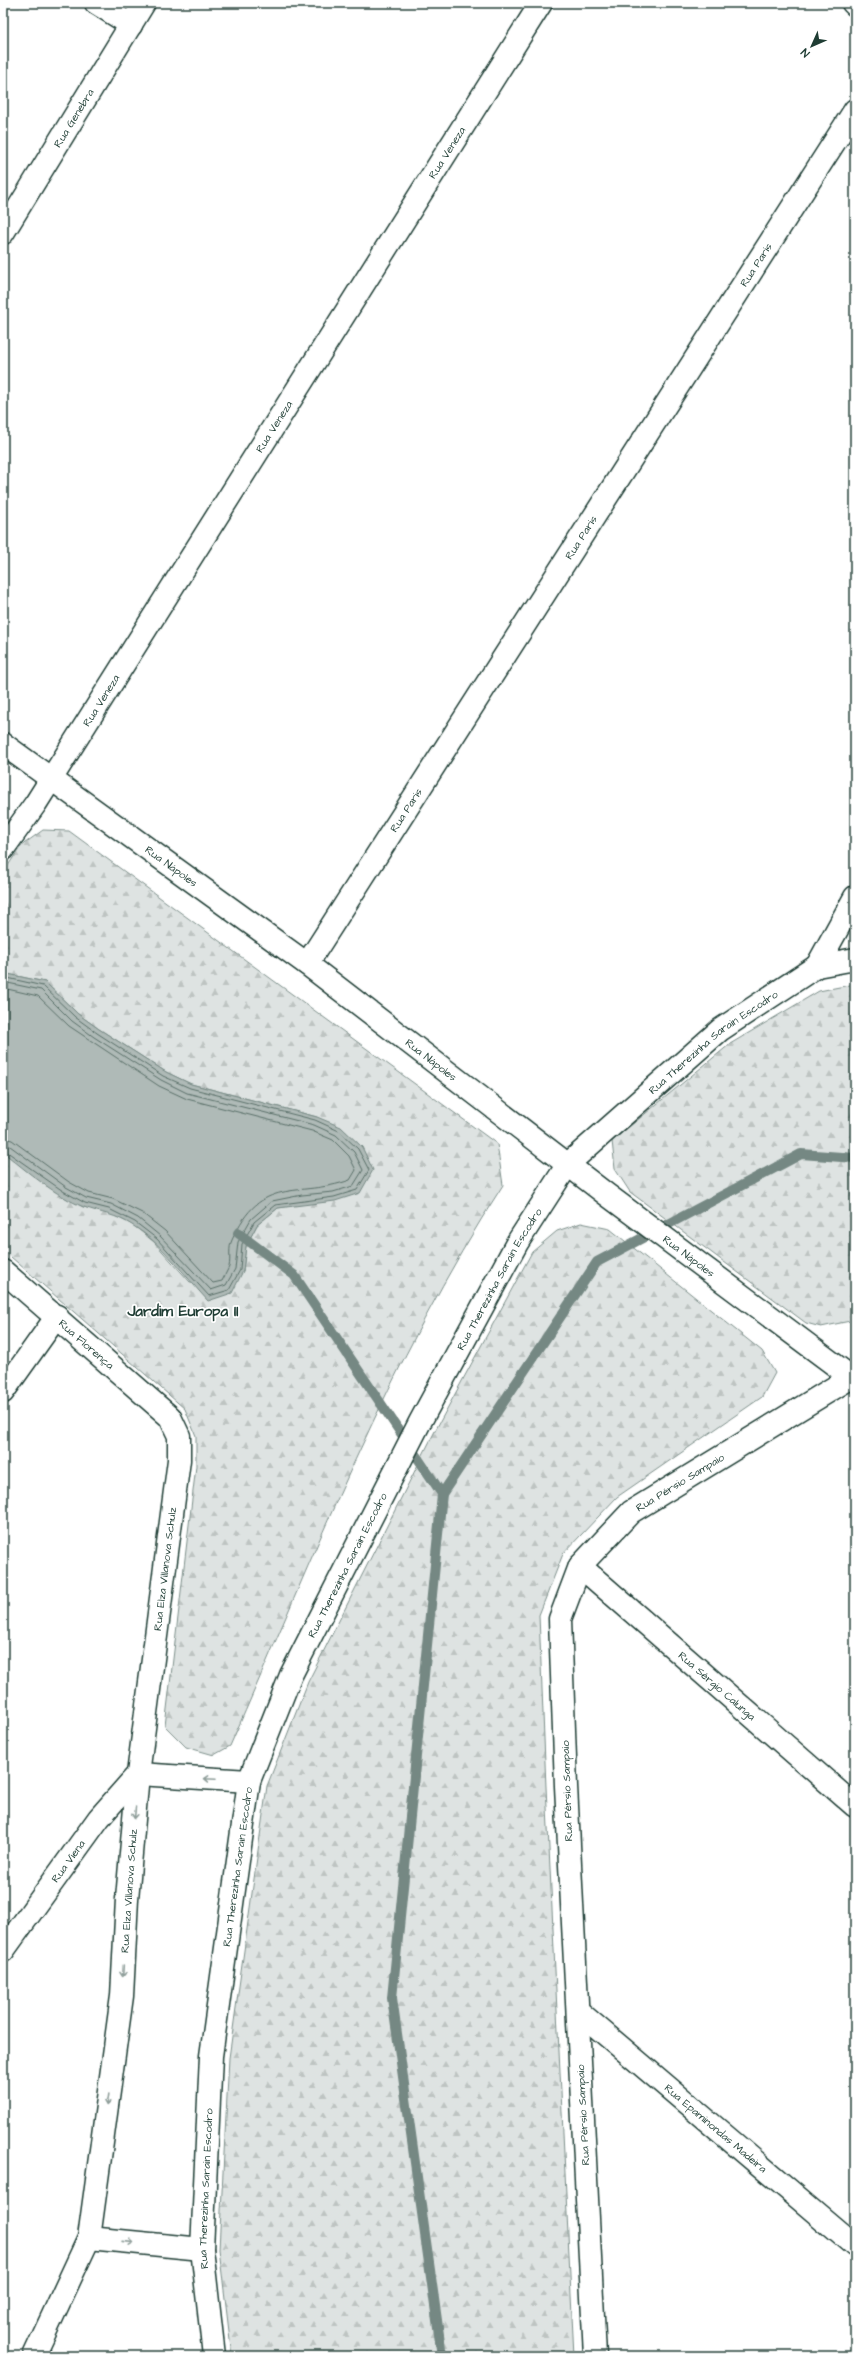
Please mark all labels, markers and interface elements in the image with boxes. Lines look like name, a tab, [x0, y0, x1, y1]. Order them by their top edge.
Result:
north arrow	[792, 26, 832, 66]
text: N	[797, 45, 813, 60]
street label: Rua Genebra	[50, 85, 97, 150]
street label: Rua Veneza	[425, 123, 469, 181]
street label: Rua Paris	[736, 239, 776, 289]
street label: Rua Veneza	[252, 397, 296, 455]
street label: Rua Paris	[561, 512, 601, 562]
street label: Rua Veneza	[79, 671, 123, 729]
street label: Rua Paris	[386, 785, 426, 835]
street label: Rua Nápoles	[142, 842, 201, 890]
street label: Rua Therezinha Sarain Escodro	[645, 986, 781, 1097]
street label: Rua Nápoles	[402, 1035, 461, 1085]
street label: Rua Therezinha Sarain Escodro	[453, 1204, 546, 1353]
street label: Rua Nápoles	[660, 1232, 718, 1281]
district label: Jardim Europa II	[126, 1301, 239, 1322]
street label: Rua Florença	[56, 1316, 118, 1373]
street label: Rua Pérsio Sampaio	[633, 1449, 728, 1515]
street label: Rua Therezinha Sarain Escodro	[304, 1489, 391, 1640]
street label: Rua Elza Villanova Schulz	[150, 1506, 180, 1632]
street label: Rua Sérgio Calunga	[675, 1648, 759, 1724]
street label: Rua Pérsio Sampaio	[558, 1739, 576, 1842]
one-way arrow	[204, 1775, 217, 1782]
street label: Rua Therezinha Sarain Escodro	[219, 1785, 256, 1947]
one-way arrow	[131, 1806, 138, 1819]
street label: Rua Elza Villanova Schulz	[117, 1828, 141, 1954]
street label: Rua Viena	[48, 1836, 89, 1885]
one-way arrow	[119, 1964, 127, 1977]
street label: Rua Pérsio Sampaio	[573, 2063, 593, 2166]
street label: Rua Epaminondas Madeira	[662, 2080, 771, 2176]
one-way arrow	[104, 2093, 112, 2106]
street label: Rua Therezinha Sarain Escodro	[194, 2107, 216, 2270]
one-way arrow	[121, 2238, 134, 2246]

